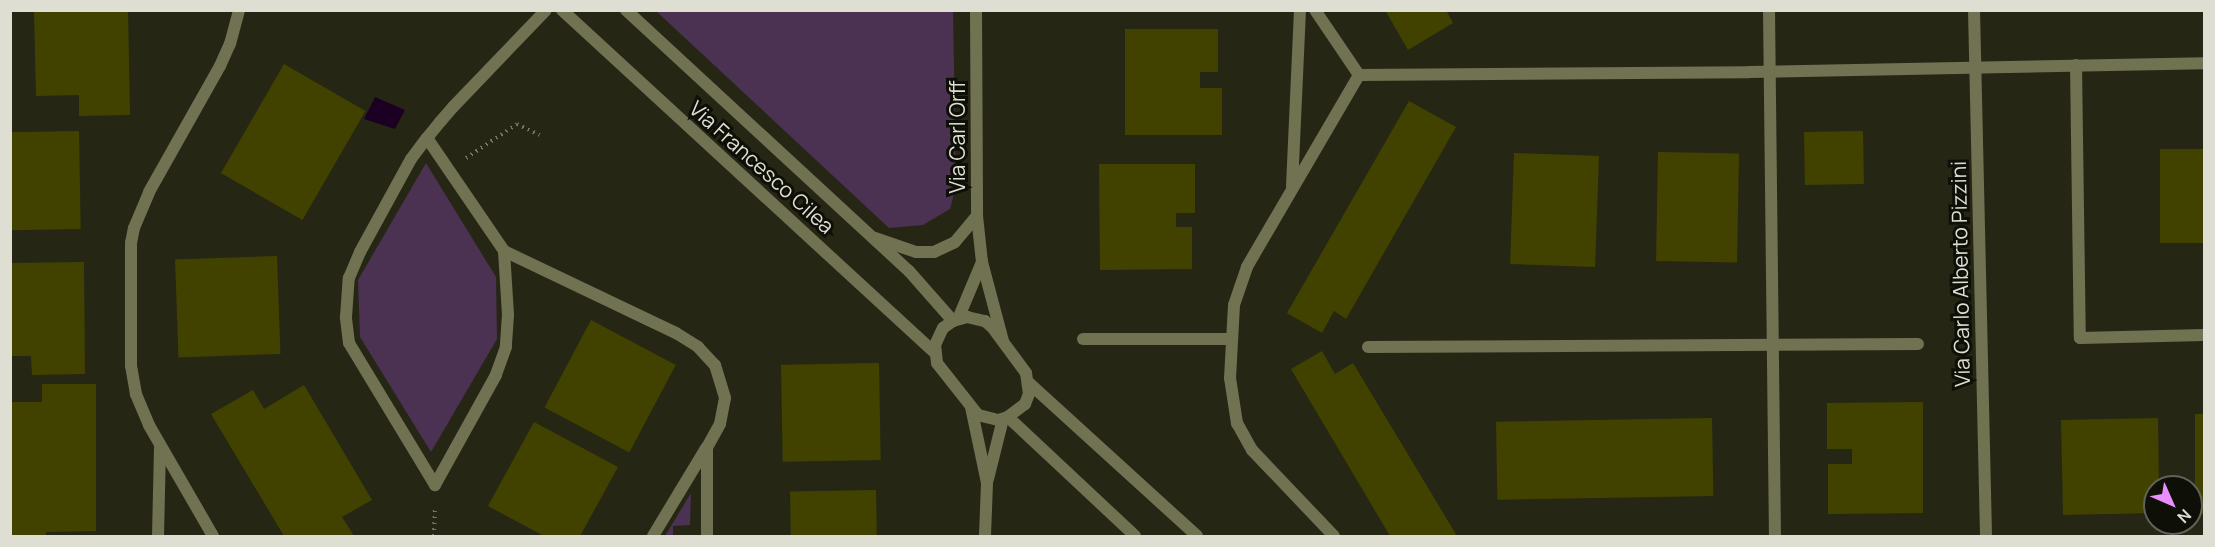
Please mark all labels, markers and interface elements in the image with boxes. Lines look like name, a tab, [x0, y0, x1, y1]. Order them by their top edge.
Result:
street label: Via Carl Orff	[944, 80, 970, 194]
street label: Via Francesco Cilea	[684, 95, 840, 239]
street label: Via Carlo Alberto Pizzini	[1945, 161, 1975, 387]
north arrow	[2143, 475, 2203, 535]
text: N	[2172, 504, 2196, 528]

